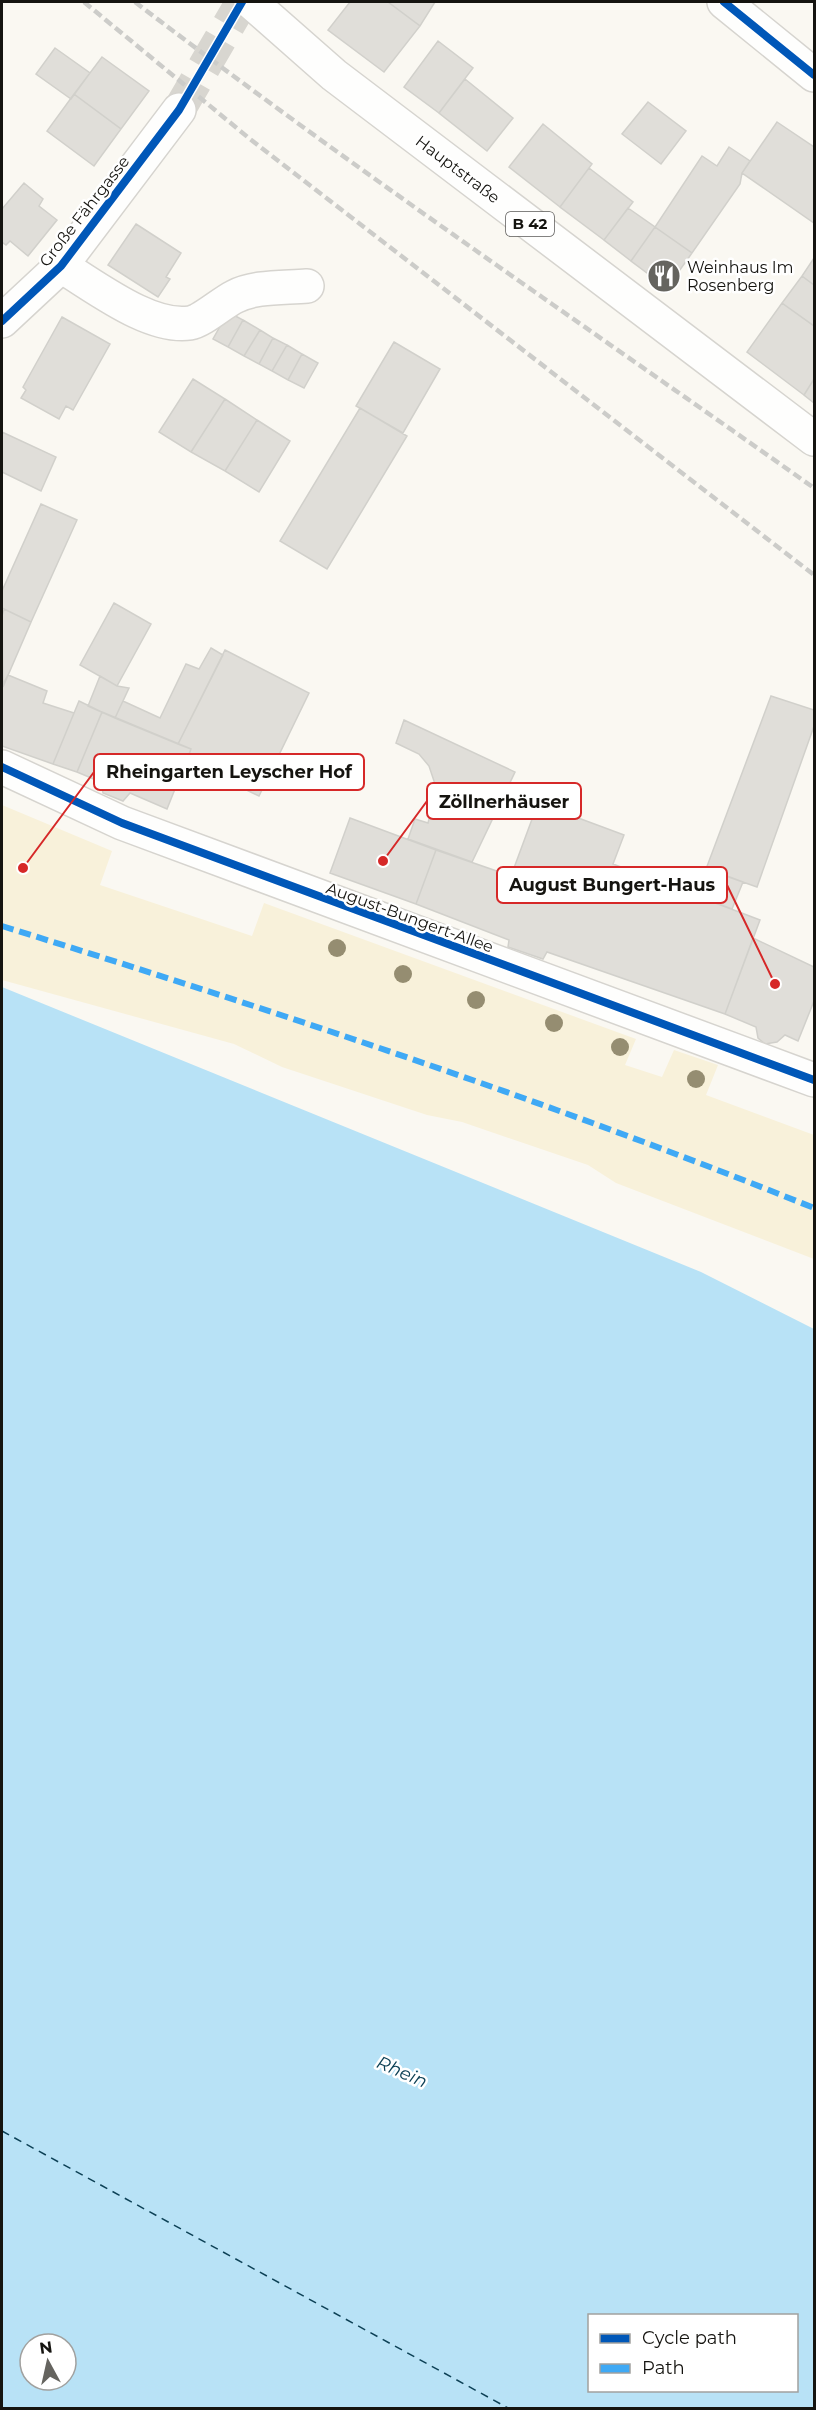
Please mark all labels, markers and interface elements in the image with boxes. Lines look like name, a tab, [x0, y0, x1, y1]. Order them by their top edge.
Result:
street label: Hauptstraße	[412, 132, 504, 207]
street label: Große Fährgasse	[35, 152, 133, 270]
road number: B 42	[506, 212, 554, 236]
restaurant icon: Weinhaus Im Rosenberg	[646, 258, 682, 294]
place label: Weinhaus Im Rosenberg	[687, 258, 794, 295]
callout: Rheingarten Leyscher Hof	[94, 754, 364, 790]
text: Rheingarten Leyscher Hof	[106, 761, 353, 783]
callout: Zöllnerhäuser	[427, 783, 581, 819]
text: Zöllnerhäuser	[439, 791, 570, 813]
callout: August Bungert-Haus	[497, 867, 727, 903]
text: August Bungert-Haus	[508, 874, 716, 896]
street label: August-Bungert-Allee	[324, 878, 496, 957]
water label: Rhein	[373, 2051, 431, 2093]
legend	[588, 2314, 798, 2392]
text: Cycle path	[642, 2327, 737, 2349]
north arrow	[18, 2332, 78, 2392]
text: N	[38, 2337, 54, 2358]
text: Path	[642, 2357, 685, 2379]

